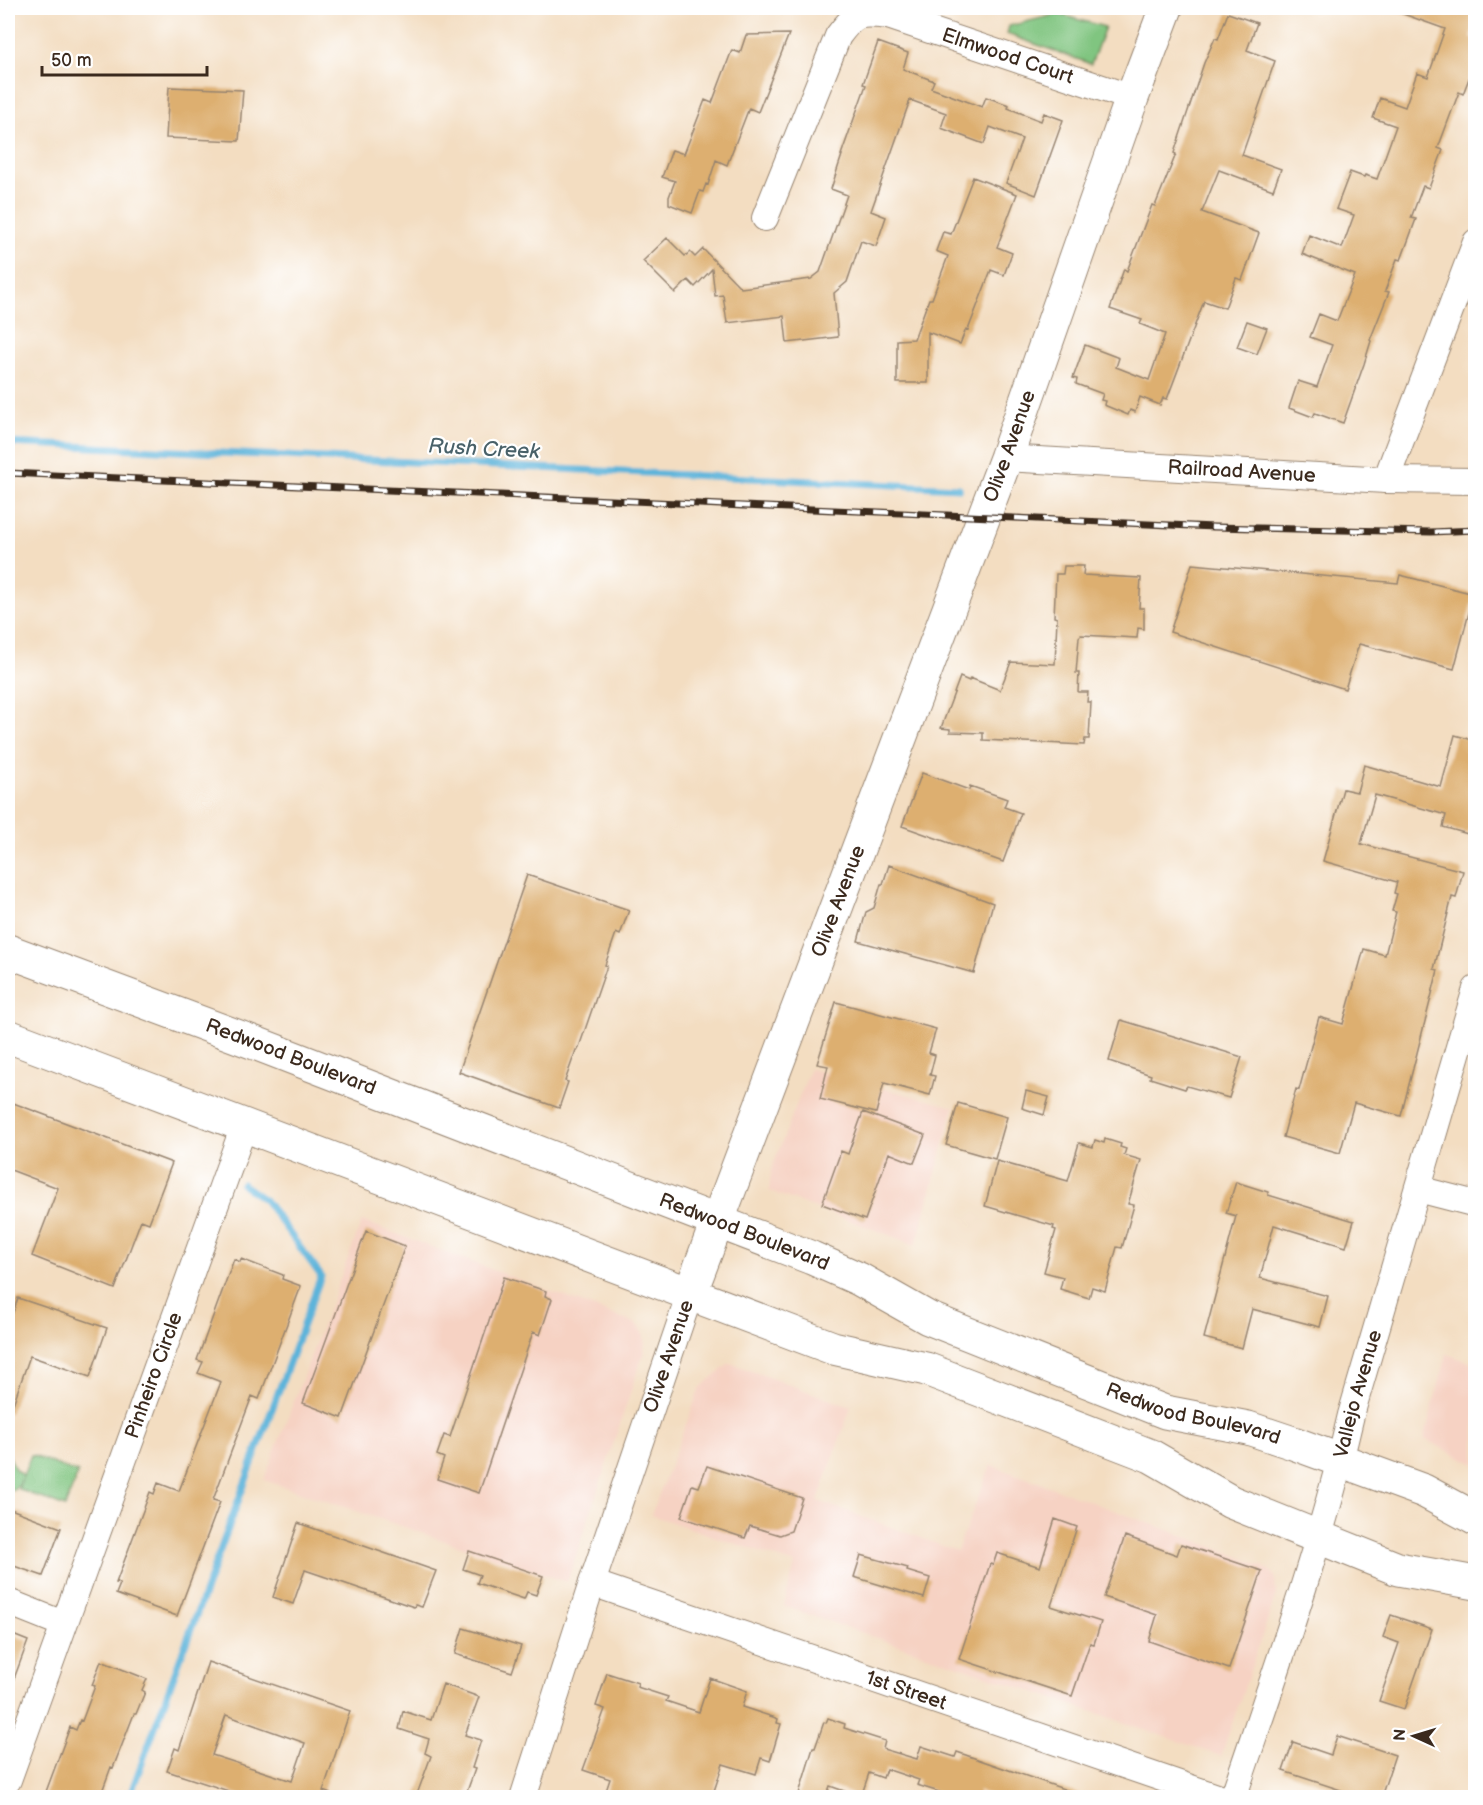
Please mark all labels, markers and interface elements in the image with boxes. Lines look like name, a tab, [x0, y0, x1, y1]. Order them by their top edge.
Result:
street label: Elmwood Court	[939, 23, 1076, 89]
scale bar	[42, 39, 207, 77]
text: 50 m	[51, 50, 92, 71]
street label: Olive Avenue	[978, 387, 1041, 506]
water label: Rush Creek	[428, 434, 541, 464]
street label: Railroad Avenue	[1167, 455, 1316, 488]
street label: Olive Avenue	[806, 842, 871, 960]
street label: Redwood Boulevard	[202, 1014, 380, 1101]
street label: Redwood Boulevard	[656, 1188, 833, 1276]
street label: Olive Avenue	[639, 1297, 699, 1416]
street label: Pinheiro Circle	[120, 1309, 188, 1442]
street label: Vallejo Avenue	[1329, 1327, 1387, 1460]
street label: Redwood Boulevard	[1102, 1378, 1284, 1450]
street label: 1st Street	[863, 1666, 950, 1715]
north arrow	[1384, 1706, 1444, 1766]
text: N	[1391, 1728, 1410, 1742]

